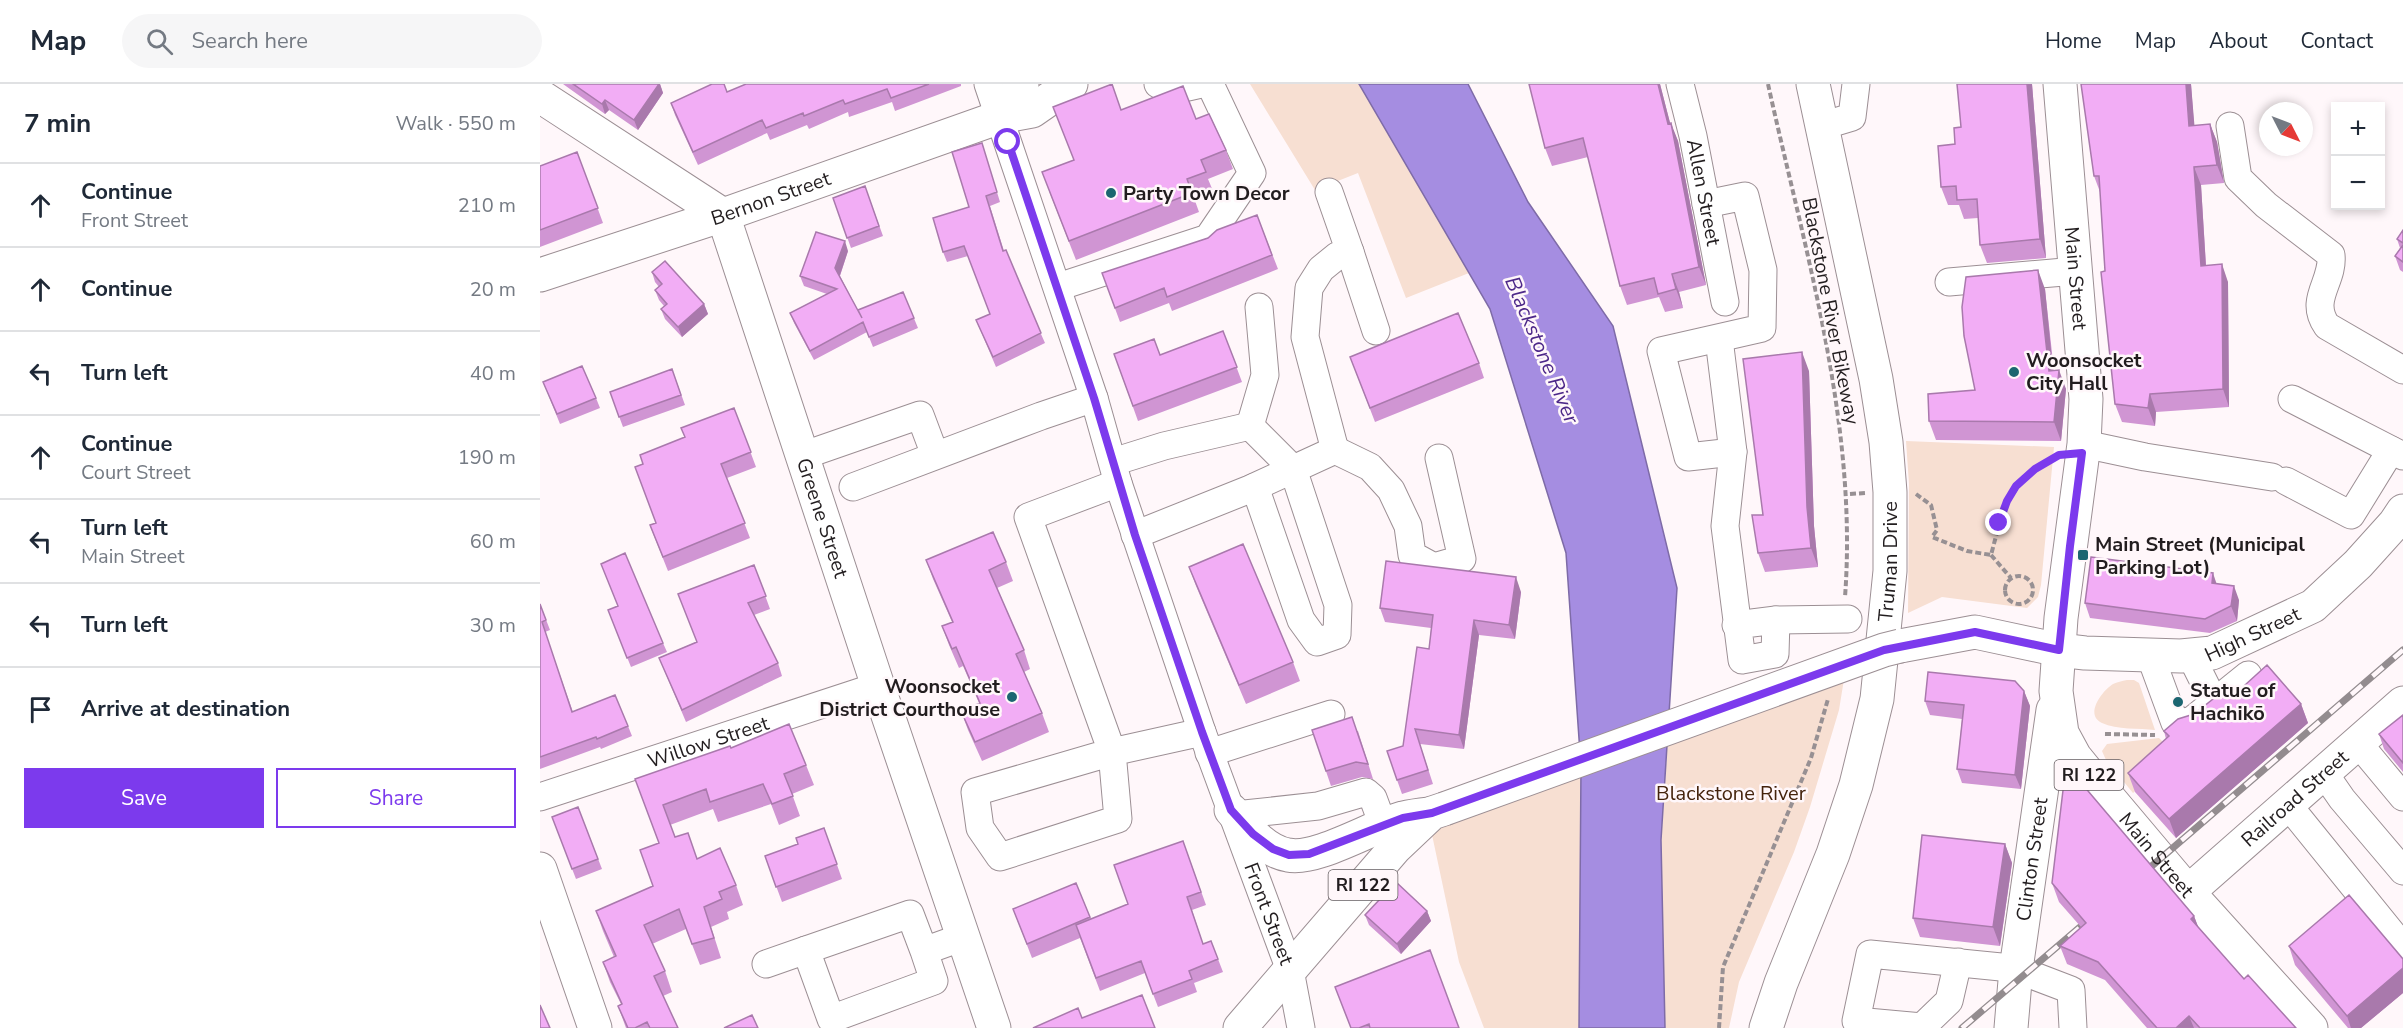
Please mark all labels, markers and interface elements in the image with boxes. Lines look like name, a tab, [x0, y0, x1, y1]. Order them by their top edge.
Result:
search box	[122, 14, 542, 68]
text: Map	[30, 22, 86, 60]
icon: search	[143, 25, 176, 58]
text: Search here	[191, 26, 308, 56]
text: Home	[2045, 27, 2102, 55]
text: Map	[2135, 27, 2176, 55]
text: About	[2209, 27, 2267, 55]
text: Contact	[2300, 27, 2373, 55]
north arrow	[2259, 102, 2313, 156]
map controls	[2331, 102, 2385, 210]
button: +	[2331, 102, 2385, 156]
text: 7 min	[24, 106, 91, 141]
text: Walk · 550 m	[396, 110, 516, 137]
route start	[994, 128, 1020, 154]
street label: Allen Street	[1680, 137, 1727, 249]
button: −	[2331, 156, 2385, 210]
street label: Bernon Street	[707, 165, 835, 232]
text: Continue	[81, 177, 172, 207]
place label: Party Town Decor	[1123, 180, 1290, 207]
marker: Party Town Decor	[1104, 186, 1118, 200]
icon: ahead	[24, 189, 57, 222]
text: 210 m	[458, 192, 516, 219]
street label: Blackstone River Bikeway	[1795, 195, 1866, 428]
text: Front Street	[81, 207, 188, 234]
street label: Main Street	[2058, 226, 2093, 332]
water label: Blackstone River	[1498, 272, 1586, 428]
icon: ahead	[24, 273, 57, 306]
text: Continue	[81, 274, 172, 304]
text: 20 m	[470, 276, 516, 303]
place label: Woonsocket City Hall	[2026, 347, 2142, 397]
icon: left	[24, 357, 57, 390]
text: Turn left	[81, 358, 168, 388]
text: 40 m	[470, 360, 516, 387]
marker: Woonsocket City Hall	[2007, 365, 2021, 379]
text: Continue	[81, 429, 172, 459]
icon: ahead	[24, 441, 57, 474]
text: 190 m	[458, 444, 516, 471]
street label: Greene Street	[790, 454, 855, 582]
text: Court Street	[81, 459, 191, 486]
street label: Truman Drive	[1872, 501, 1904, 623]
route end	[1985, 509, 2011, 535]
text: Turn left	[81, 513, 168, 543]
icon: left	[24, 525, 57, 558]
text: 60 m	[470, 528, 516, 555]
place label: Main Street (Municipal Parking Lot)	[2095, 531, 2305, 581]
text: Main Street	[81, 543, 184, 570]
marker: Main Street (Municipal Parking Lot)	[2076, 548, 2090, 562]
street label: High Street	[2200, 600, 2306, 669]
icon: left	[24, 609, 57, 642]
text: Turn left	[81, 610, 168, 640]
text: 30 m	[470, 612, 516, 639]
place label: Woonsocket District Courthouse	[819, 673, 1000, 723]
place label: Statue of Hachikō	[2190, 677, 2276, 727]
marker: Woonsocket District Courthouse	[1005, 690, 1019, 704]
icon: arrive	[24, 693, 57, 726]
text: Arrive at destination	[81, 694, 290, 724]
marker: Statue of Hachikō	[2171, 695, 2185, 709]
street label: Willow Street	[644, 709, 773, 775]
street label: Railroad Street	[2235, 743, 2355, 853]
road number: RI 122	[2054, 760, 2124, 790]
button: Save	[24, 768, 264, 828]
button: Share	[276, 768, 516, 828]
park label: Blackstone River	[1656, 780, 1806, 807]
street label: Clinton Street	[2010, 795, 2054, 923]
street label: Main Street	[2113, 807, 2201, 904]
street label: Front Street	[1237, 859, 1300, 969]
road number: RI 122	[1328, 870, 1398, 900]

